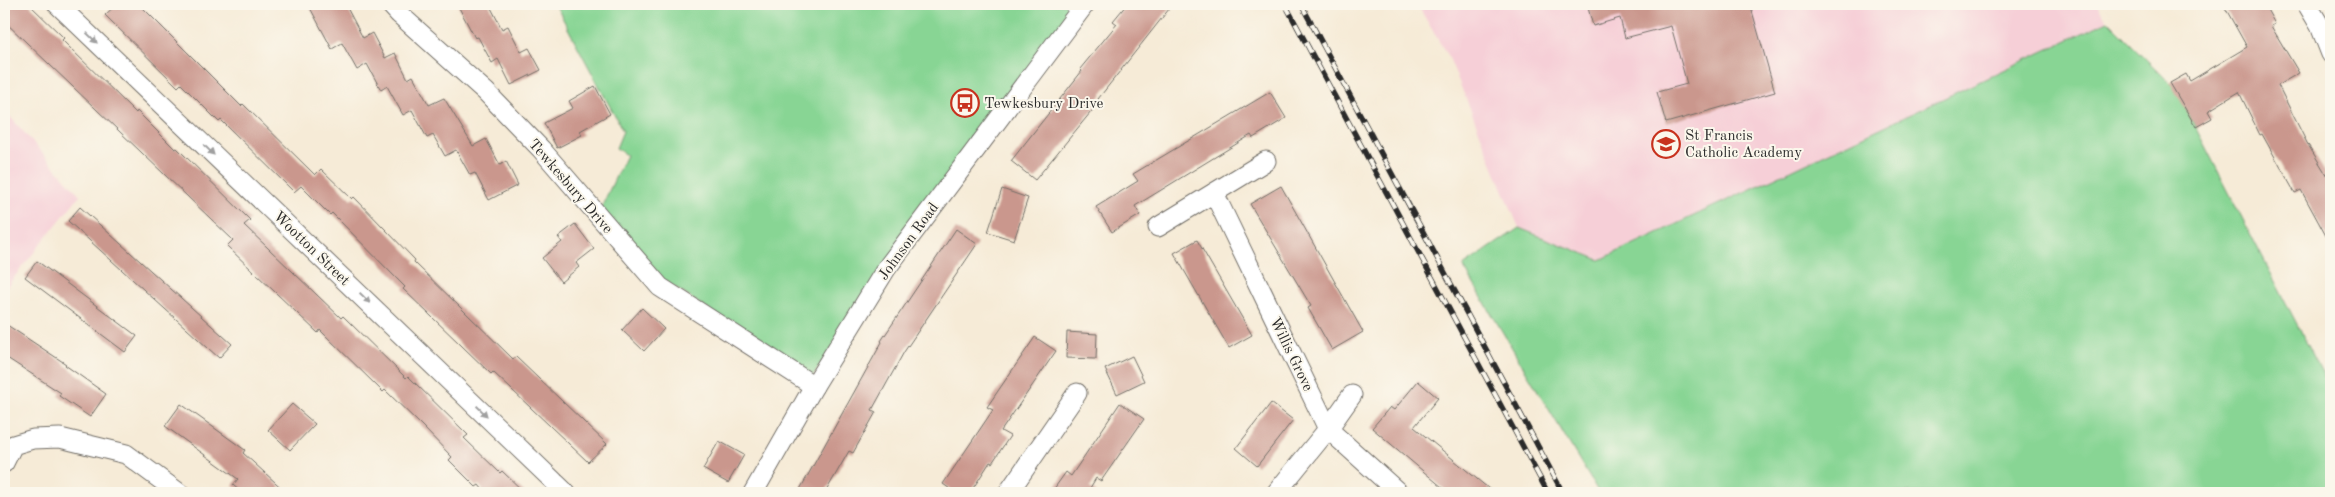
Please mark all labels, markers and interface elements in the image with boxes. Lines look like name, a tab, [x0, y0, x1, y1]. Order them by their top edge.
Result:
one-way arrow	[86, 31, 98, 43]
bus stop icon: Tewkesbury Drive	[950, 88, 980, 118]
place label: Tewkesbury Drive	[984, 97, 1104, 112]
school or university icon: St Francis Catholic Academy	[1651, 129, 1681, 159]
place label: St Francis Catholic Academy	[1685, 129, 1802, 161]
street label: Tewkesbury Drive	[525, 137, 615, 237]
one-way arrow	[203, 144, 215, 156]
street label: Johnson Road	[876, 200, 942, 283]
street label: Wootton Street	[270, 209, 352, 289]
one-way arrow	[358, 292, 370, 304]
street label: Willis Grove	[1266, 315, 1315, 394]
one-way arrow	[475, 405, 487, 417]

